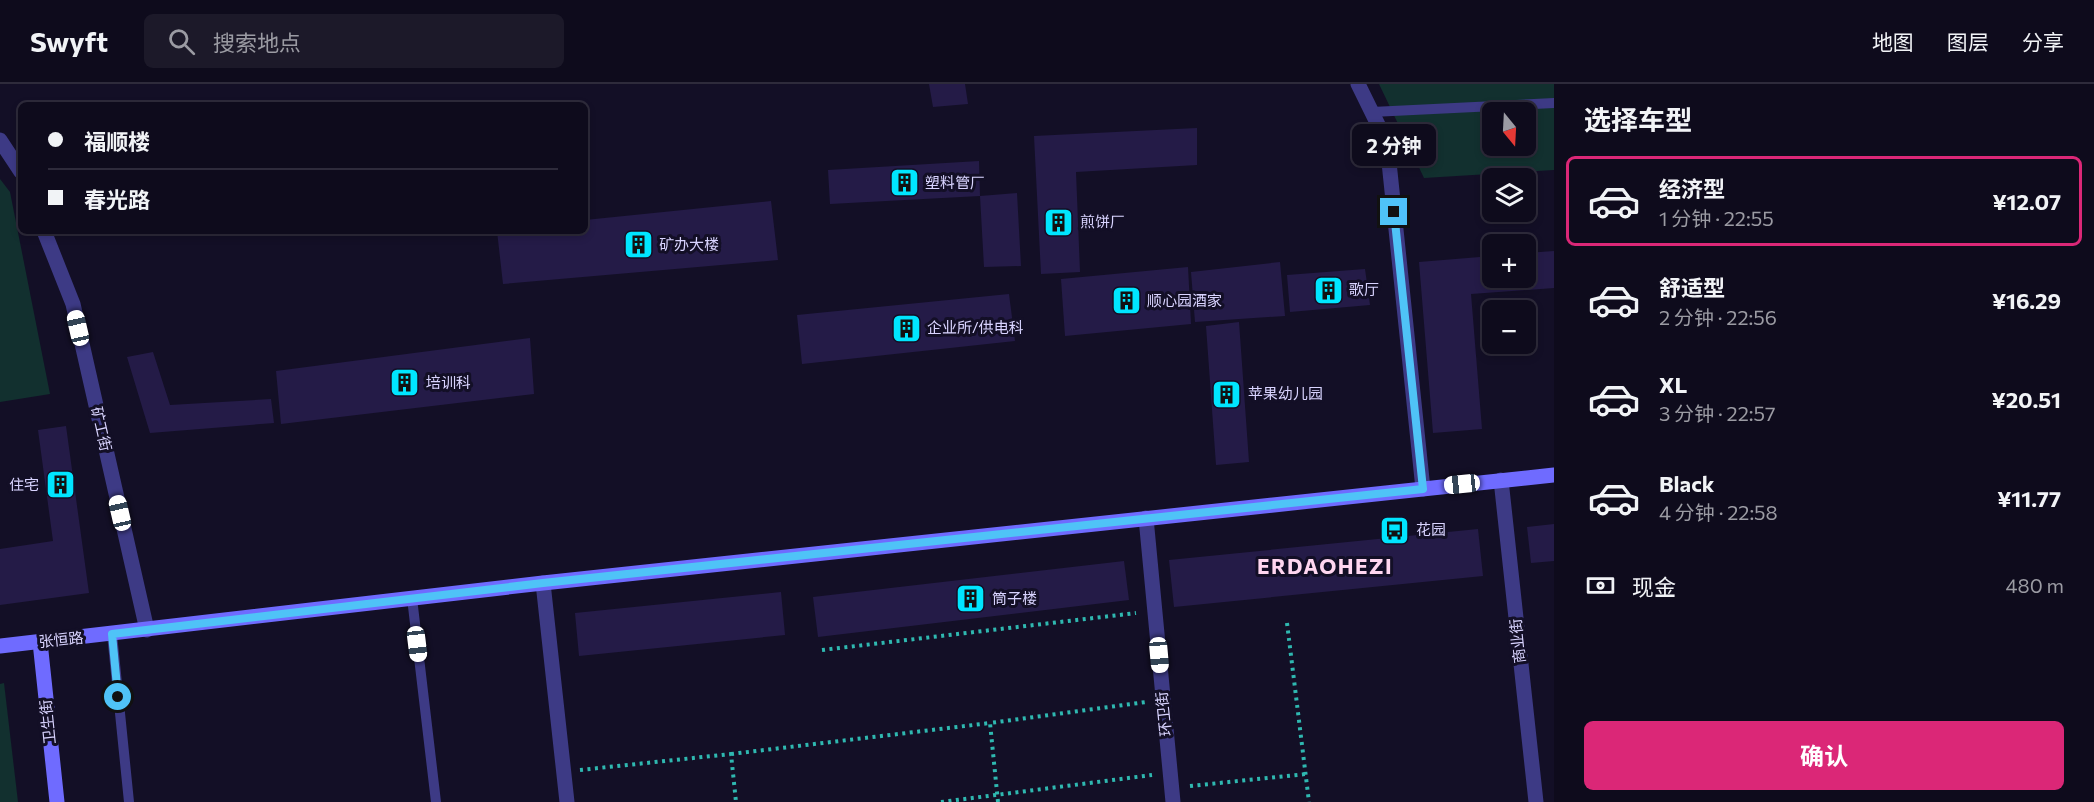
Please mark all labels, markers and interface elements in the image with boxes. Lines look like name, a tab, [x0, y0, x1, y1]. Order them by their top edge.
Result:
search box	[144, 14, 564, 68]
text: Swyft	[30, 24, 108, 58]
icon: search	[165, 25, 198, 58]
text: 搜索地点	[213, 29, 301, 56]
text: 地图	[1872, 29, 1914, 54]
text: 图层	[1947, 29, 1989, 54]
text: 分享	[2022, 29, 2064, 54]
north arrow	[1482, 102, 1536, 156]
map controls	[1482, 102, 1536, 354]
text: 选择车型	[1584, 103, 1692, 136]
callout: 2 分钟	[1352, 125, 1436, 167]
text: 福顺楼	[84, 128, 150, 155]
text: 2 分钟	[1366, 133, 1422, 157]
building icon: 塑料管厂	[888, 167, 920, 199]
button: layers	[1482, 168, 1536, 222]
place label: 塑料管厂	[925, 173, 985, 191]
icon: car	[1587, 174, 1641, 228]
text: 经济型	[1659, 175, 1725, 202]
text: 春光路	[84, 186, 150, 213]
text: ¥12.07	[1992, 188, 2061, 215]
route end	[1380, 198, 1407, 225]
building icon: 煎饼厂	[1043, 206, 1075, 238]
text: 1 分钟 · 22:55	[1659, 206, 1774, 230]
place label: 煎饼厂	[1080, 212, 1125, 230]
building icon: 矿办大楼	[622, 229, 654, 261]
button: +	[1482, 234, 1536, 288]
place label: 矿办大楼	[659, 235, 719, 253]
icon: car	[1587, 273, 1641, 327]
building icon: 歌厅	[1312, 274, 1344, 306]
text: 舒适型	[1659, 274, 1725, 301]
place label: 歌厅	[1349, 280, 1379, 298]
building icon: 顺心园酒家	[1110, 285, 1142, 317]
text: ¥16.29	[1992, 287, 2061, 314]
place label: 顺心园酒家	[1147, 291, 1222, 309]
button: −	[1482, 300, 1536, 354]
text: 2 分钟 · 22:56	[1659, 305, 1777, 329]
car	[65, 308, 91, 348]
building icon: 企业所/供电科	[890, 312, 922, 344]
place label: 企业所/供电科	[927, 318, 1024, 336]
building icon: 培训科	[389, 367, 421, 399]
text: XL	[1659, 371, 1687, 398]
icon: car	[1587, 372, 1641, 426]
place label: 培训科	[426, 373, 471, 391]
building icon: 苹果幼儿园	[1211, 378, 1243, 410]
place label: 苹果幼儿园	[1248, 384, 1323, 402]
text: ¥20.51	[1992, 386, 2061, 413]
text: 3 分钟 · 22:57	[1659, 401, 1776, 425]
street label: 矿工街	[88, 405, 116, 453]
building icon: 住宅	[44, 469, 76, 501]
text: Black	[1659, 470, 1714, 497]
icon: car	[1587, 471, 1641, 525]
car	[1443, 473, 1481, 495]
place label: 住宅	[9, 475, 39, 493]
text: ¥11.77	[1997, 485, 2061, 512]
car	[107, 493, 133, 533]
text: 4 分钟 · 22:58	[1659, 500, 1778, 524]
bus stop icon: 花园	[1379, 514, 1411, 546]
place label: 花园	[1416, 520, 1446, 538]
district label: ERDAOHEZI	[1257, 553, 1393, 578]
icon: cash	[1584, 569, 1617, 602]
text: 现金	[1632, 573, 1676, 600]
text: 480 m	[2006, 573, 2064, 597]
building icon: 筒子楼	[955, 583, 987, 615]
place label: 筒子楼	[992, 589, 1037, 607]
street label: 商业街	[1506, 618, 1528, 664]
car	[406, 625, 428, 663]
street label: 张恒路	[38, 628, 84, 650]
car	[1148, 636, 1170, 674]
route start	[104, 683, 131, 710]
street label: 环卫街	[1152, 691, 1174, 737]
street label: 卫生街	[36, 699, 58, 745]
button: 确认	[1584, 721, 2064, 790]

